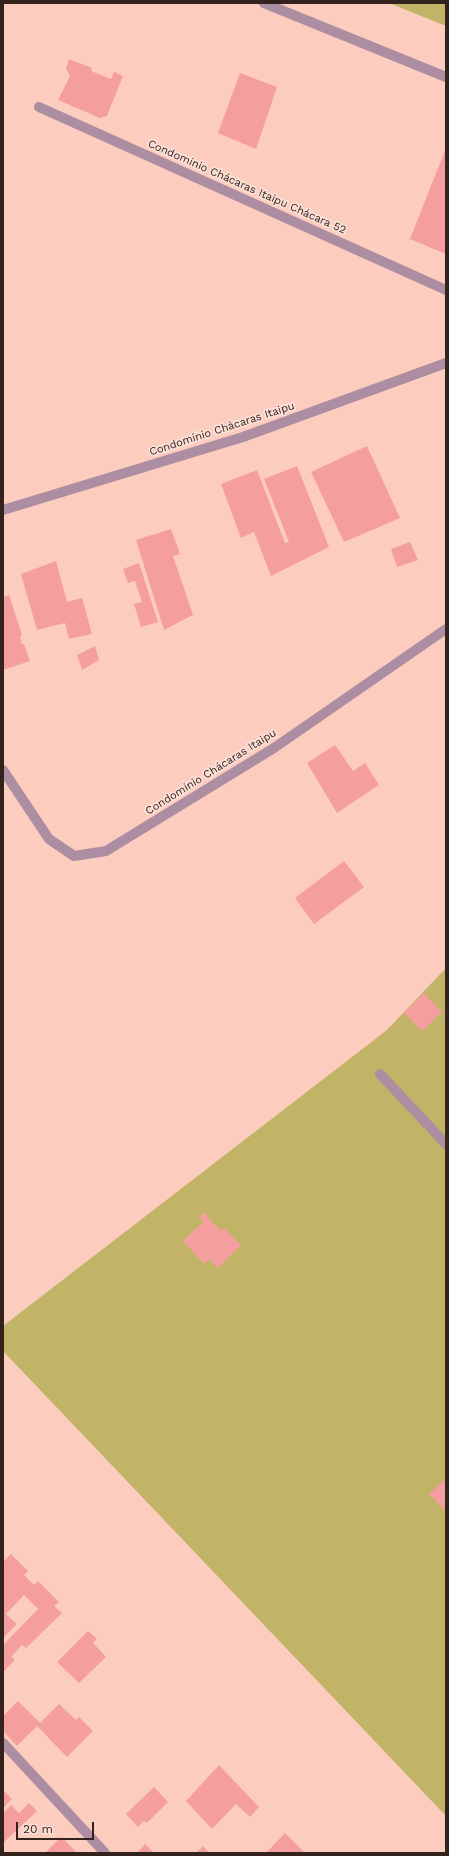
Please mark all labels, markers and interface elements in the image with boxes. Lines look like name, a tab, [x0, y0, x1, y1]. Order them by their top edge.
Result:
street label: Condomínio Chácaras Itaipu Chácara 52	[146, 137, 348, 237]
street label: Condomínio Chácaras Itaipu	[148, 399, 296, 459]
street label: Condomínio Chácaras Itaipu	[143, 726, 279, 818]
scale bar	[18, 1814, 96, 1840]
text: 20 m	[23, 1822, 53, 1836]

